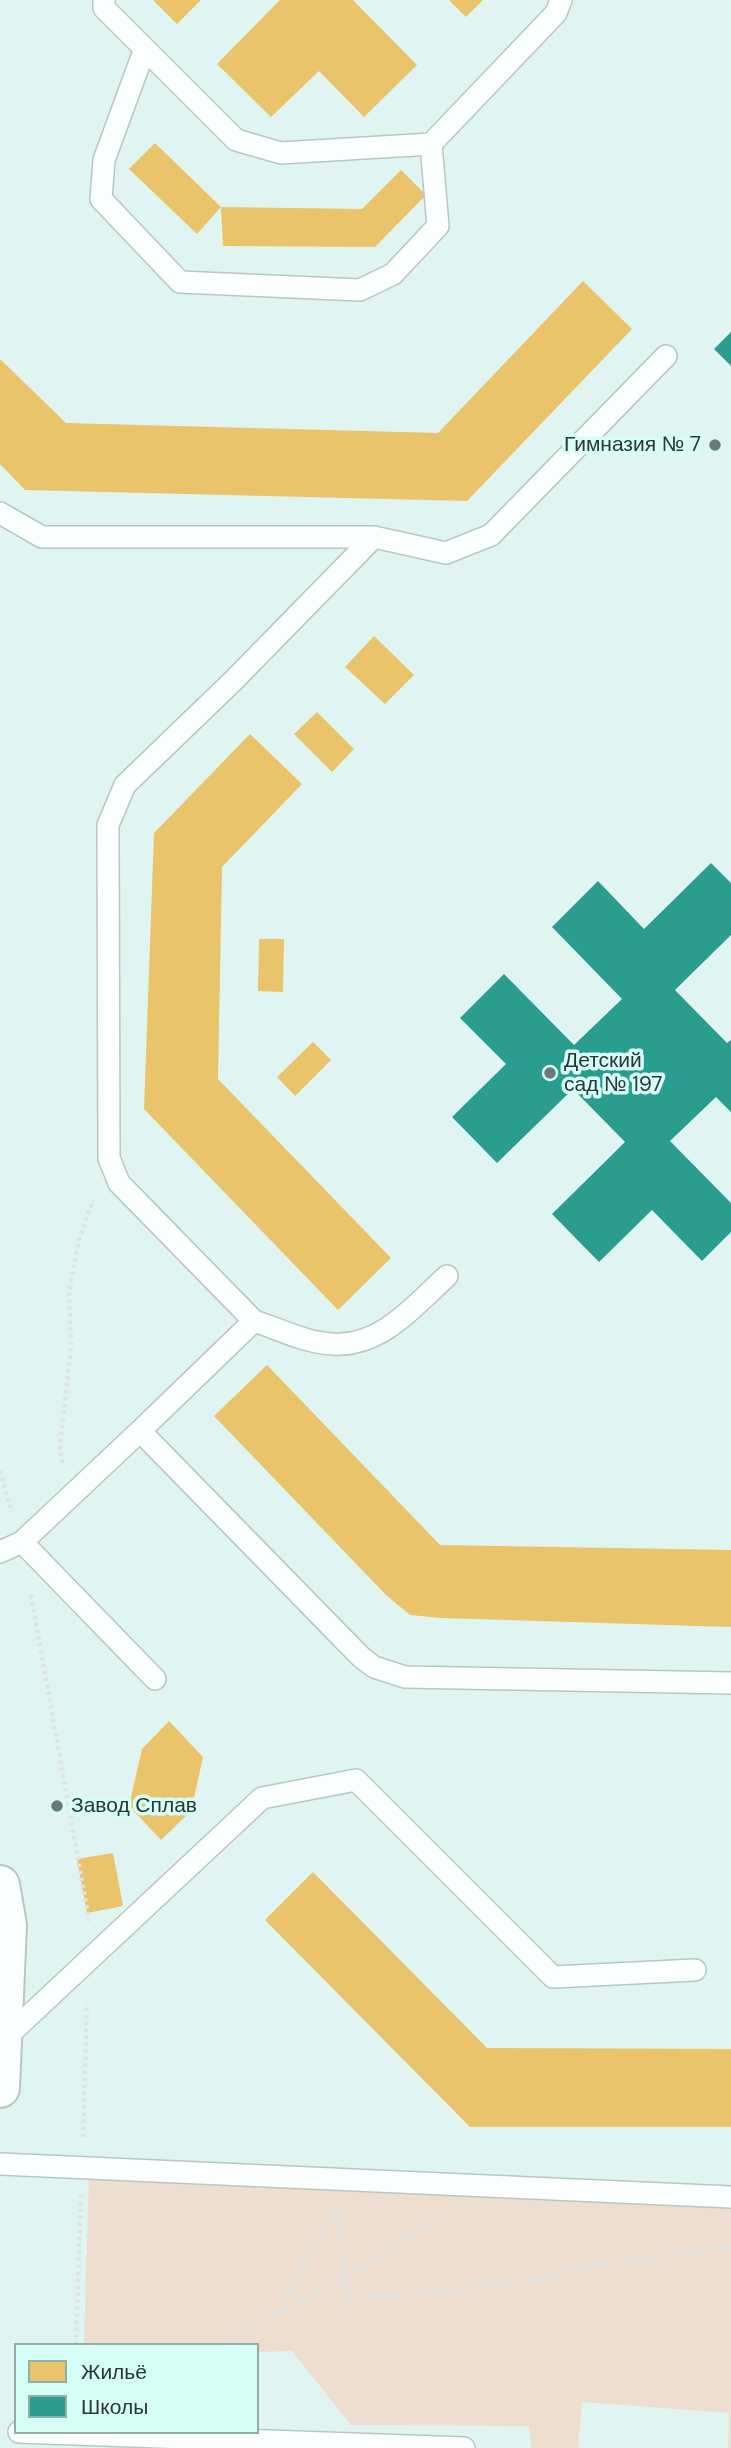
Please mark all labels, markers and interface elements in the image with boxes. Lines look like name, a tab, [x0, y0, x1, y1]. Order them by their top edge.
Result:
place label: Гимназия № 7	[564, 432, 701, 458]
marker: Гимназия № 7	[707, 437, 723, 453]
place label: Детский сад № 197	[564, 1048, 663, 1098]
marker: Детский сад № 197	[542, 1065, 558, 1081]
place label: Завод Сплав	[71, 1793, 197, 1819]
marker: Завод Сплав	[49, 1798, 65, 1814]
legend	[14, 2343, 259, 2434]
text: Жильё	[81, 2358, 147, 2386]
text: Школы	[81, 2393, 148, 2421]

